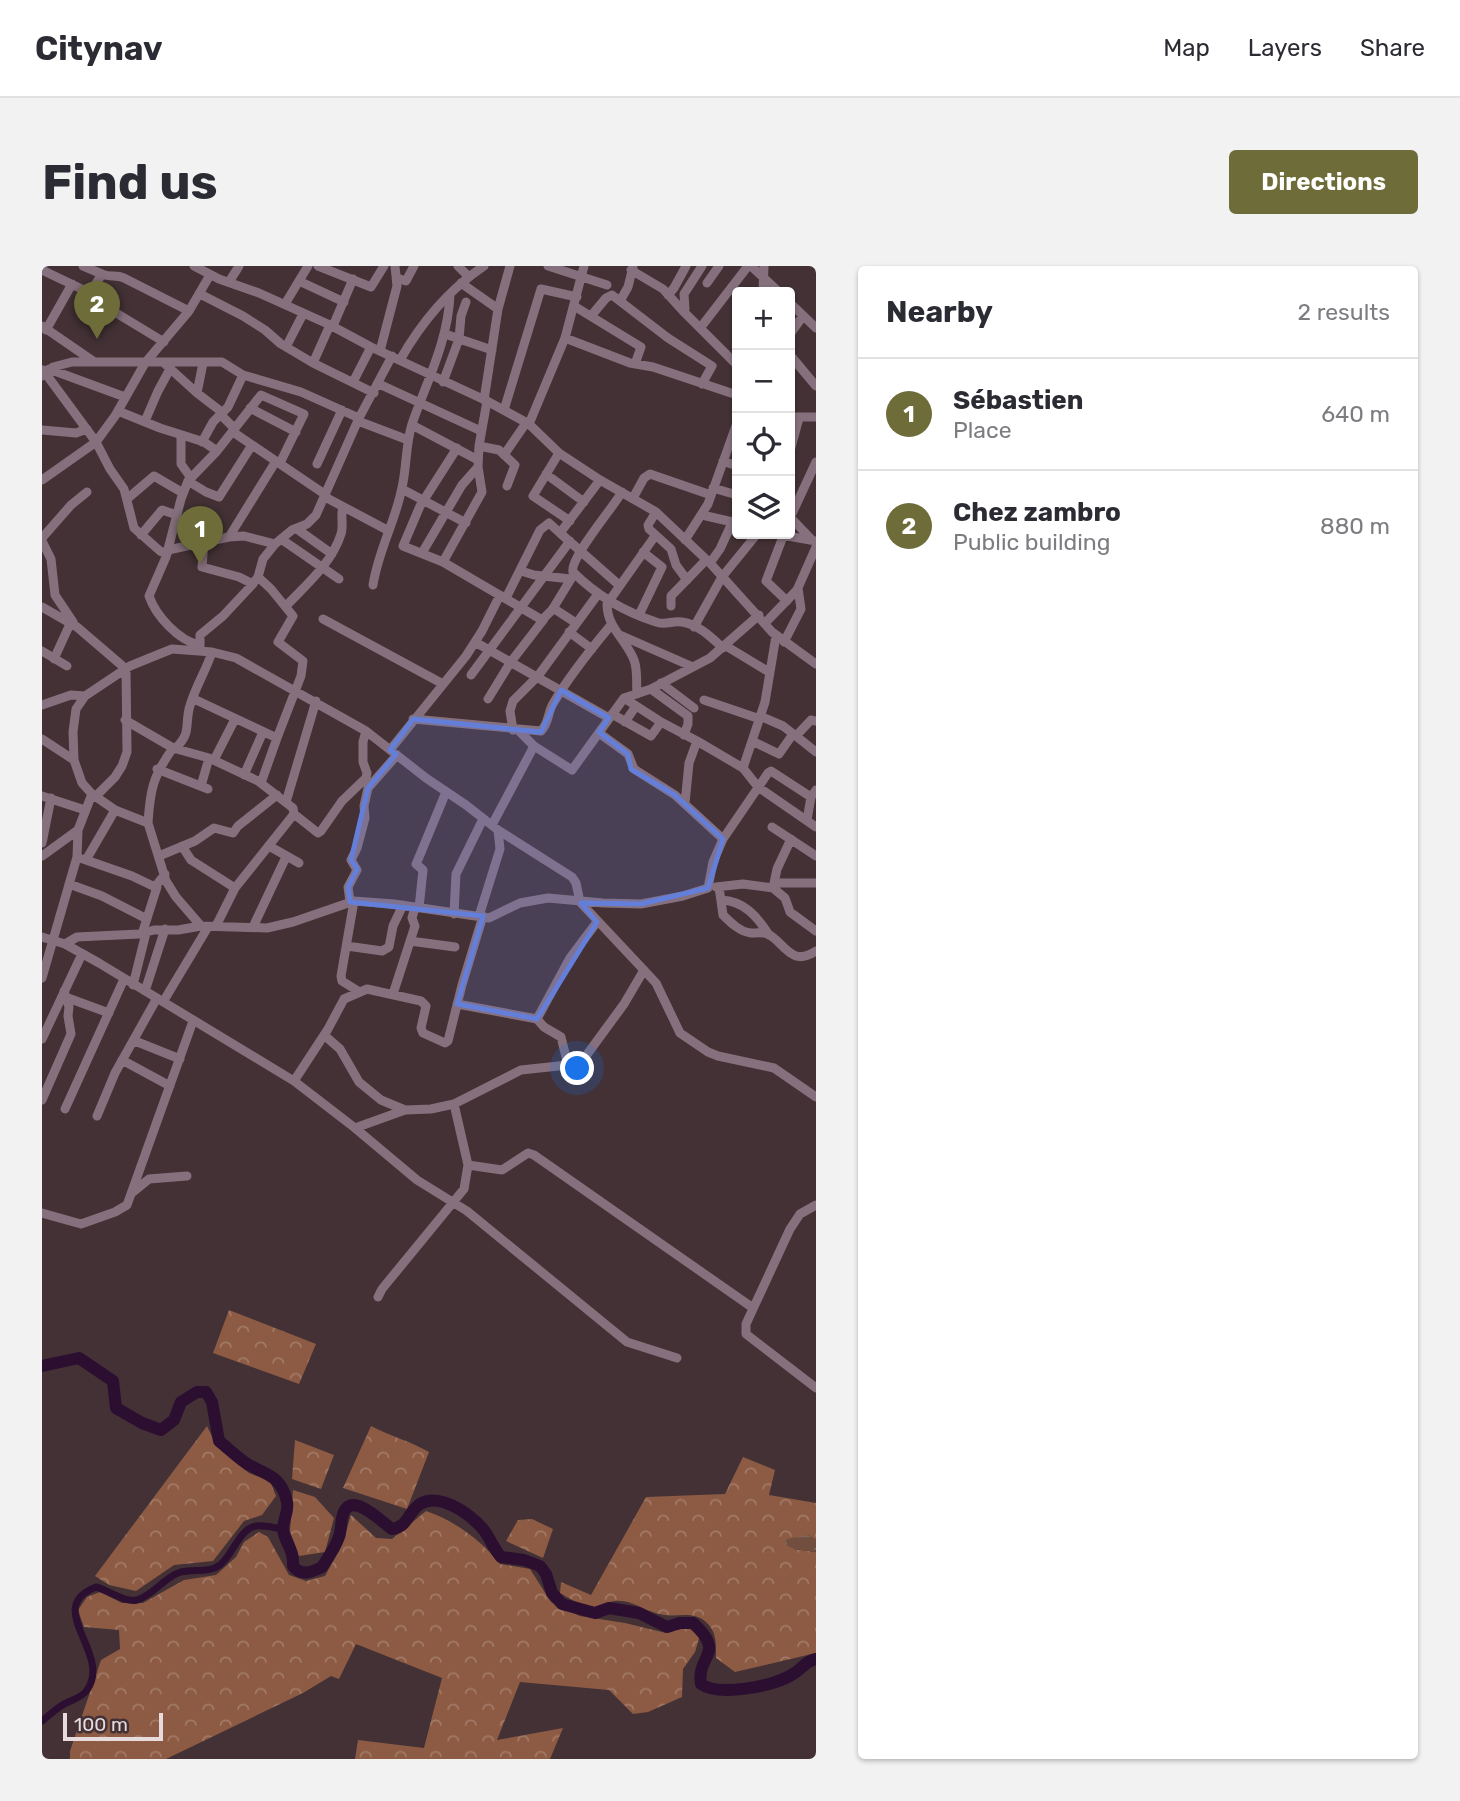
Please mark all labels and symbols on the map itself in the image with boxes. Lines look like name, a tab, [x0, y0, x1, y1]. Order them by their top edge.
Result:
pin: 2	[74, 281, 120, 339]
pin: 1	[177, 506, 223, 564]
your location	[560, 1051, 594, 1085]
scale bar	[63, 1710, 163, 1742]

